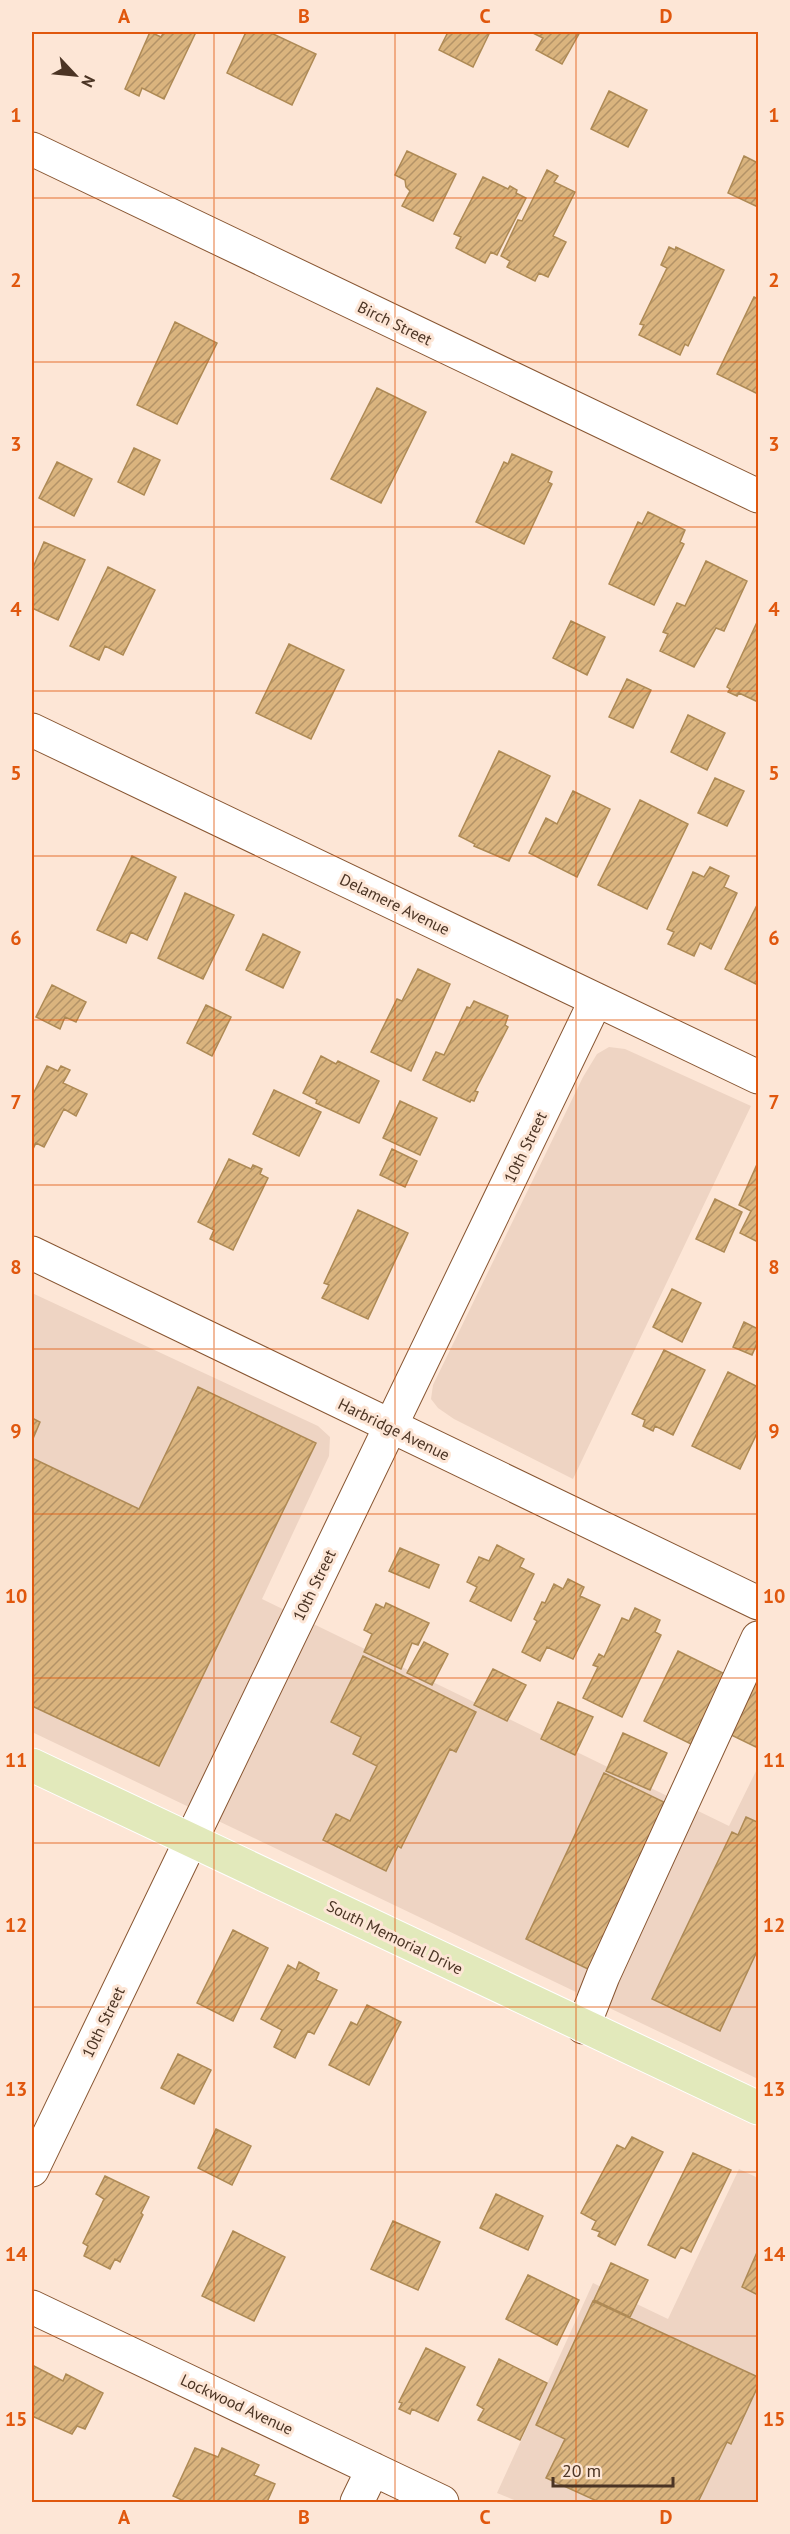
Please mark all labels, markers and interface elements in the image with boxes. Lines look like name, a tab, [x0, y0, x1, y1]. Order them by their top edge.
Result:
text: A	[118, 3, 131, 29]
text: B	[298, 3, 310, 29]
text: C	[479, 3, 491, 29]
text: D	[660, 3, 673, 29]
north arrow	[45, 45, 105, 105]
text: N	[77, 72, 100, 91]
text: 1	[10, 102, 22, 128]
text: 1	[768, 102, 780, 128]
text: 2	[10, 267, 22, 293]
text: 2	[768, 267, 780, 293]
street label: Birch Street	[355, 296, 436, 350]
text: 3	[10, 431, 22, 457]
text: 3	[768, 431, 780, 457]
text: 4	[10, 596, 22, 622]
text: 4	[768, 596, 780, 622]
text: 5	[10, 760, 22, 786]
text: 5	[768, 760, 780, 786]
street label: Delamere Avenue	[337, 869, 453, 939]
text: 6	[10, 925, 22, 951]
text: 6	[768, 925, 780, 951]
text: 7	[10, 1089, 22, 1115]
text: 7	[768, 1089, 780, 1115]
street label: 10th Street	[499, 1108, 551, 1186]
text: 8	[10, 1254, 22, 1280]
text: 8	[768, 1254, 780, 1280]
street label: Harbridge Avenue	[335, 1393, 453, 1465]
text: 9	[10, 1418, 22, 1444]
text: 9	[768, 1418, 780, 1444]
street label: 10th Street	[288, 1546, 340, 1624]
text: 10	[5, 1583, 27, 1609]
text: 10	[763, 1583, 785, 1609]
text: 11	[5, 1747, 27, 1773]
text: 11	[763, 1747, 785, 1773]
street label: South Memorial Drive	[324, 1895, 466, 1979]
text: 12	[5, 1912, 27, 1938]
text: 12	[763, 1912, 785, 1938]
street label: 10th Street	[77, 1983, 129, 2061]
text: 13	[5, 2076, 27, 2102]
text: 13	[763, 2076, 785, 2102]
text: 14	[5, 2241, 28, 2267]
text: 14	[763, 2241, 786, 2267]
street label: Lockwood Avenue	[178, 2369, 296, 2439]
text: 15	[5, 2406, 27, 2432]
text: 15	[763, 2406, 785, 2432]
scale bar	[553, 2450, 673, 2488]
text: 20 m	[562, 2459, 601, 2482]
text: A	[118, 2504, 131, 2530]
text: B	[298, 2504, 310, 2530]
text: C	[479, 2504, 491, 2530]
text: D	[660, 2504, 673, 2530]

